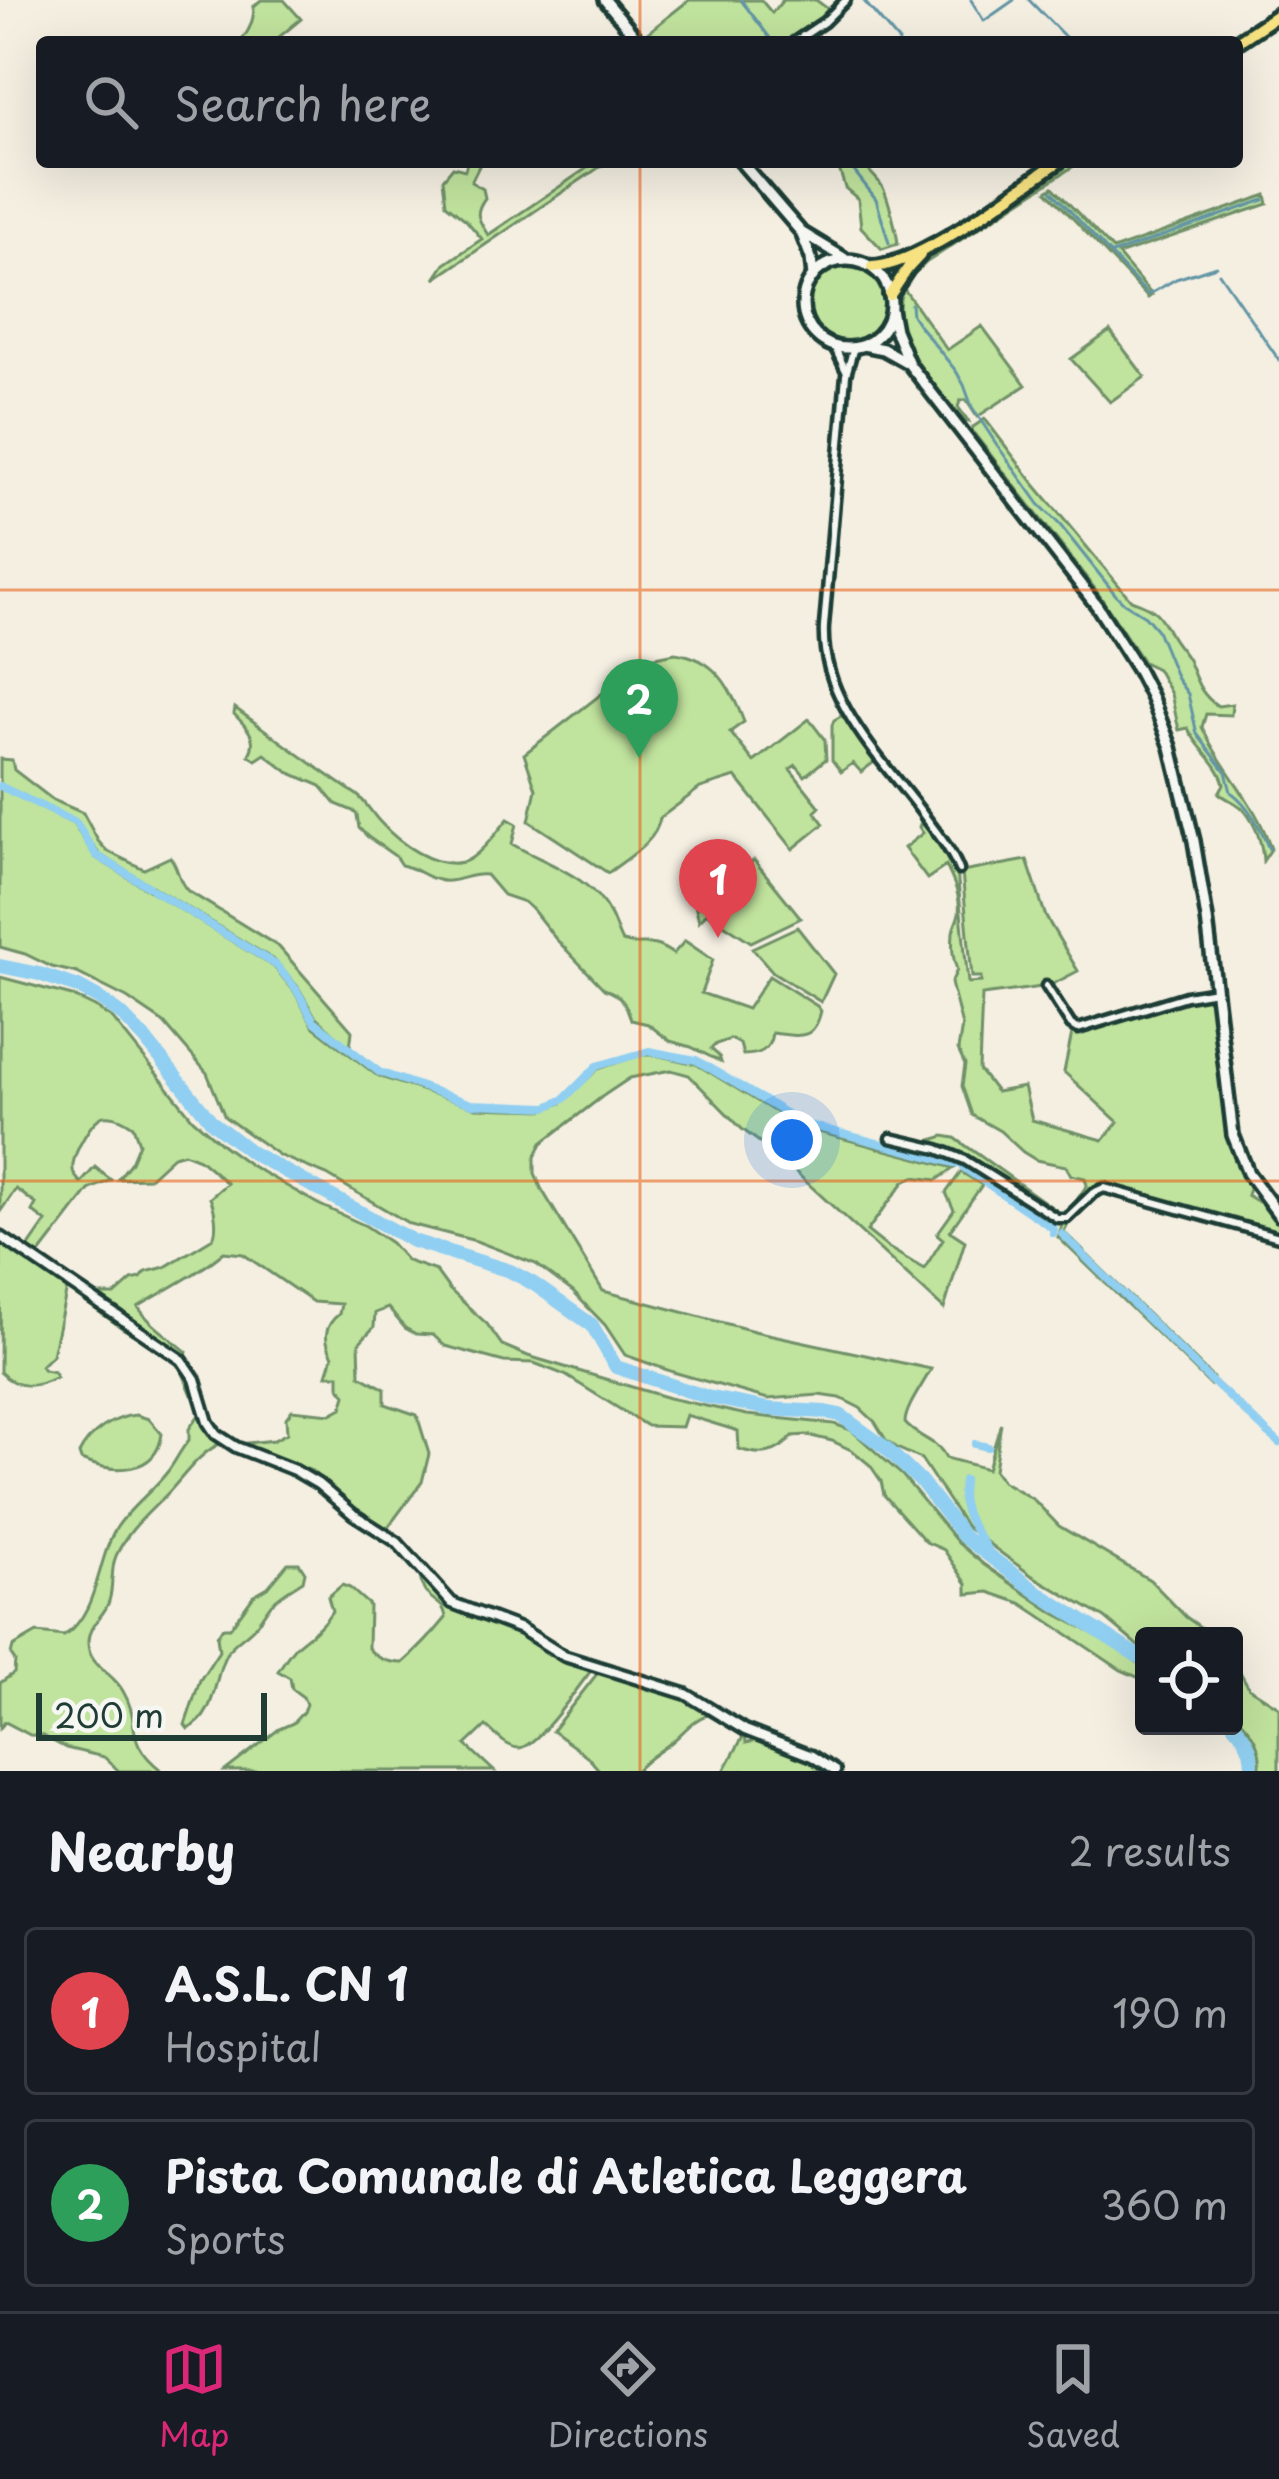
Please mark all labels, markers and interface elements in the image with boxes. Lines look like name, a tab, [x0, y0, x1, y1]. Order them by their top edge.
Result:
search box	[36, 36, 1243, 168]
text: Search here	[174, 68, 431, 136]
icon: search	[78, 69, 144, 135]
pin: 2	[600, 659, 678, 758]
pin: 1	[679, 839, 757, 938]
your location	[762, 1110, 822, 1170]
map controls	[1135, 1627, 1243, 1735]
button: locate	[1135, 1627, 1243, 1735]
scale bar	[36, 1687, 267, 1740]
text: 200 m	[54, 1689, 164, 1739]
text: Nearby	[48, 1811, 235, 1888]
text: 2 results	[1069, 1820, 1231, 1879]
text: A.S.L. CN 1	[165, 1948, 408, 2016]
text: 1	[81, 1982, 99, 2041]
text: 190 m	[1112, 1982, 1228, 2041]
text: Hospital	[165, 2016, 322, 2075]
text: Pista Comunale di Atletica Leggera	[165, 2140, 967, 2208]
text: 2	[76, 2174, 104, 2233]
text: 360 m	[1100, 2174, 1228, 2233]
text: Sports	[165, 2208, 285, 2267]
tab: Map	[159, 2336, 230, 2458]
tab: Directions	[548, 2336, 708, 2458]
tab: Saved	[1026, 2336, 1120, 2458]

